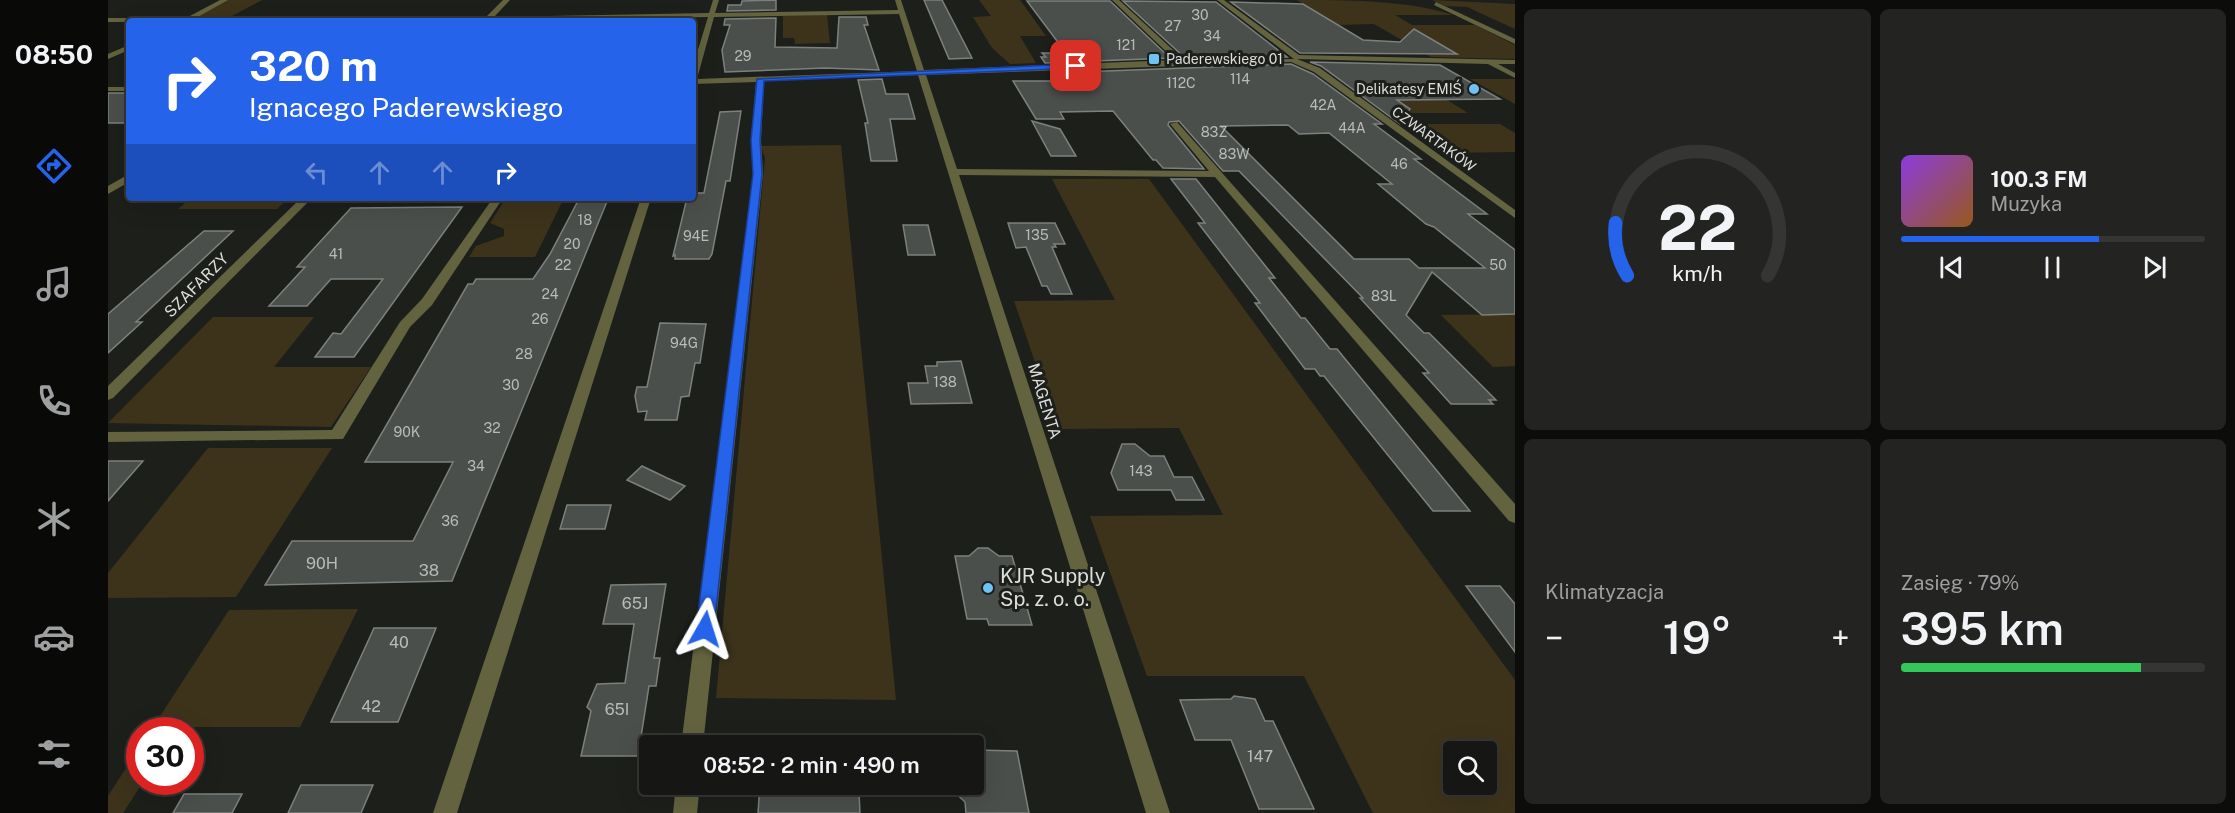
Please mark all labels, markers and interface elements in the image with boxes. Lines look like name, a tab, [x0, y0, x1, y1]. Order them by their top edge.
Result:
house number: 30	[1191, 7, 1209, 23]
house number: 27	[1165, 18, 1181, 34]
house number: 34	[1203, 28, 1221, 44]
house number: 121	[1116, 37, 1136, 53]
text: 08:50	[15, 38, 93, 70]
pin	[1050, 40, 1101, 91]
text: 320 m	[249, 41, 378, 90]
icon: right	[150, 42, 228, 120]
house number: 29	[734, 48, 752, 64]
icon: arrive	[1059, 49, 1092, 82]
place label: Paderewskiego 01	[1166, 51, 1283, 67]
marker: Paderewskiego 01	[1147, 52, 1161, 66]
house number: 114	[1230, 71, 1250, 87]
house number: 112C	[1166, 75, 1196, 91]
place label: Delikatesy EMIŚ	[1356, 79, 1462, 97]
marker: Delikatesy EMIŚ	[1467, 82, 1481, 96]
text: Ignacego Paderewskiego	[249, 91, 563, 123]
house number: 42A	[1309, 97, 1337, 113]
street label: CZWARTAKÓW	[1389, 102, 1481, 175]
house number: 44A	[1338, 120, 1366, 136]
house number: 83Z	[1201, 124, 1227, 140]
icon: directions	[33, 145, 75, 187]
house number: 83W	[1218, 146, 1250, 162]
icon: left	[300, 156, 333, 189]
icon: ahead	[363, 156, 396, 189]
icon: ahead	[426, 156, 459, 189]
icon: right	[489, 156, 522, 189]
house number: 46	[1390, 156, 1408, 172]
text: 100.3 FM	[1991, 166, 2087, 192]
text: 22	[1658, 192, 1737, 265]
text: Muzyka	[1991, 192, 2062, 216]
house number: 18	[578, 212, 592, 228]
house number: 135	[1025, 227, 1049, 243]
house number: 94E	[683, 228, 709, 244]
house number: 20	[564, 236, 580, 252]
house number: 41	[329, 246, 343, 262]
street label: SZAFARZY	[160, 249, 233, 321]
icon: previous	[1935, 251, 1968, 284]
icon: pause	[2036, 251, 2069, 284]
icon: next	[2138, 251, 2171, 284]
house number: 22	[555, 257, 571, 273]
house number: 50	[1489, 257, 1507, 273]
text: km/h	[1672, 262, 1722, 287]
icon: music	[33, 263, 75, 305]
house number: 24	[541, 286, 559, 302]
house number: 83L	[1371, 288, 1397, 304]
house number: 26	[531, 311, 549, 327]
house number: 94G	[670, 335, 698, 351]
house number: 28	[515, 346, 533, 362]
street label: MAGENTA	[1024, 361, 1065, 441]
house number: 138	[933, 374, 957, 390]
house number: 30	[502, 377, 520, 393]
icon: phone	[33, 380, 75, 422]
house number: 32	[483, 420, 501, 436]
house number: 90K	[394, 424, 421, 440]
house number: 34	[467, 458, 485, 474]
house number: 143	[1129, 463, 1153, 479]
icon: climate	[33, 498, 75, 540]
house number: 36	[441, 513, 459, 529]
house number: 90H	[306, 554, 338, 573]
house number: 38	[419, 561, 439, 580]
place label: KJR Supply Sp. z. o. o.	[1000, 564, 1106, 611]
text: Zasięg · 79%	[1901, 571, 2019, 595]
text: Klimatyzacja	[1545, 580, 1664, 604]
marker: KJR Supply Sp. z. o. o.	[981, 581, 995, 595]
house number: 65J	[622, 594, 648, 613]
position arrow	[673, 597, 737, 661]
text: 395 km	[1901, 602, 2064, 655]
text: 19°	[1663, 611, 1732, 664]
icon: car	[33, 616, 75, 658]
text: −	[1545, 619, 1563, 657]
text: +	[1831, 619, 1850, 657]
house number: 40	[389, 633, 409, 652]
house number: 42	[361, 697, 381, 716]
house number: 65I	[605, 700, 629, 719]
speed limit sign: 30	[126, 717, 204, 795]
icon: filters	[33, 733, 75, 775]
map controls	[1443, 741, 1497, 795]
button: search	[1443, 741, 1497, 795]
house number: 147	[1247, 747, 1273, 766]
text: 08:52 · 2 min · 490 m	[703, 752, 920, 778]

